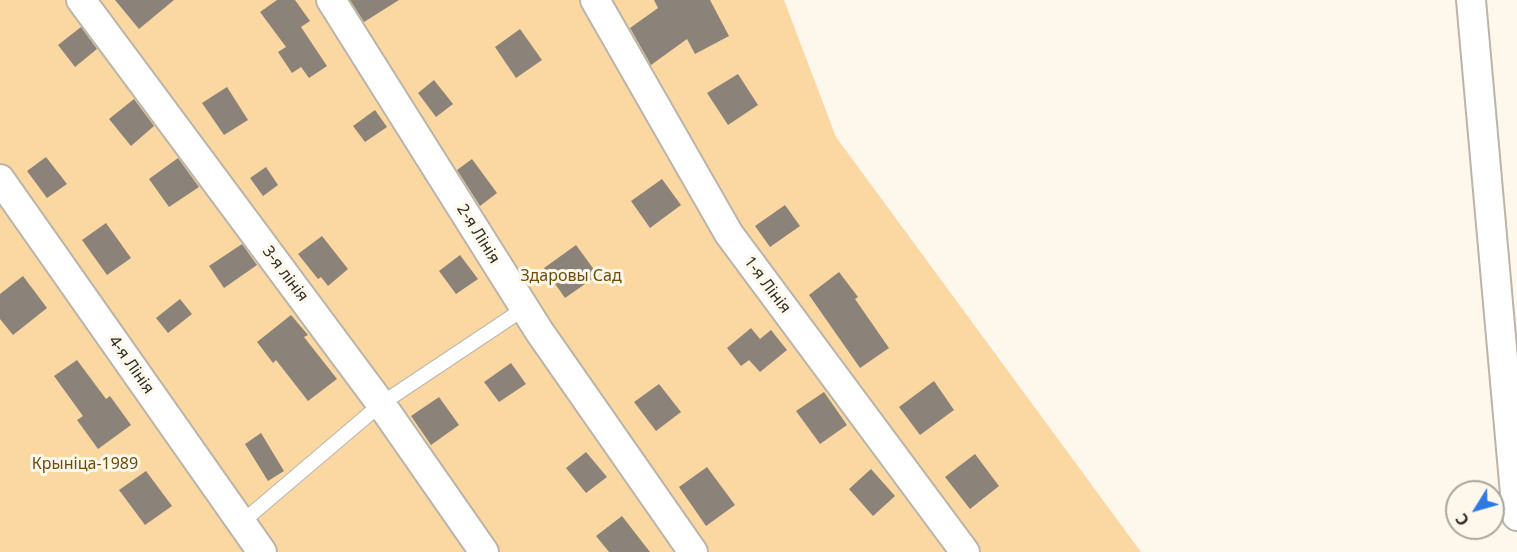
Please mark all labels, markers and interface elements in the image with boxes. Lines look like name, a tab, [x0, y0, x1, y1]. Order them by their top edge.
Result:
street label: 2-я Лінія	[452, 201, 504, 267]
street label: 3-я лінія	[258, 243, 312, 305]
street label: 1-я Лінія	[739, 253, 795, 317]
park label: Здаровы Сад	[520, 266, 622, 286]
street label: 4-я Лінія	[104, 332, 158, 398]
park label: Крыніца-1989	[32, 454, 138, 474]
north arrow	[1445, 480, 1505, 540]
text: С	[1450, 509, 1474, 530]

